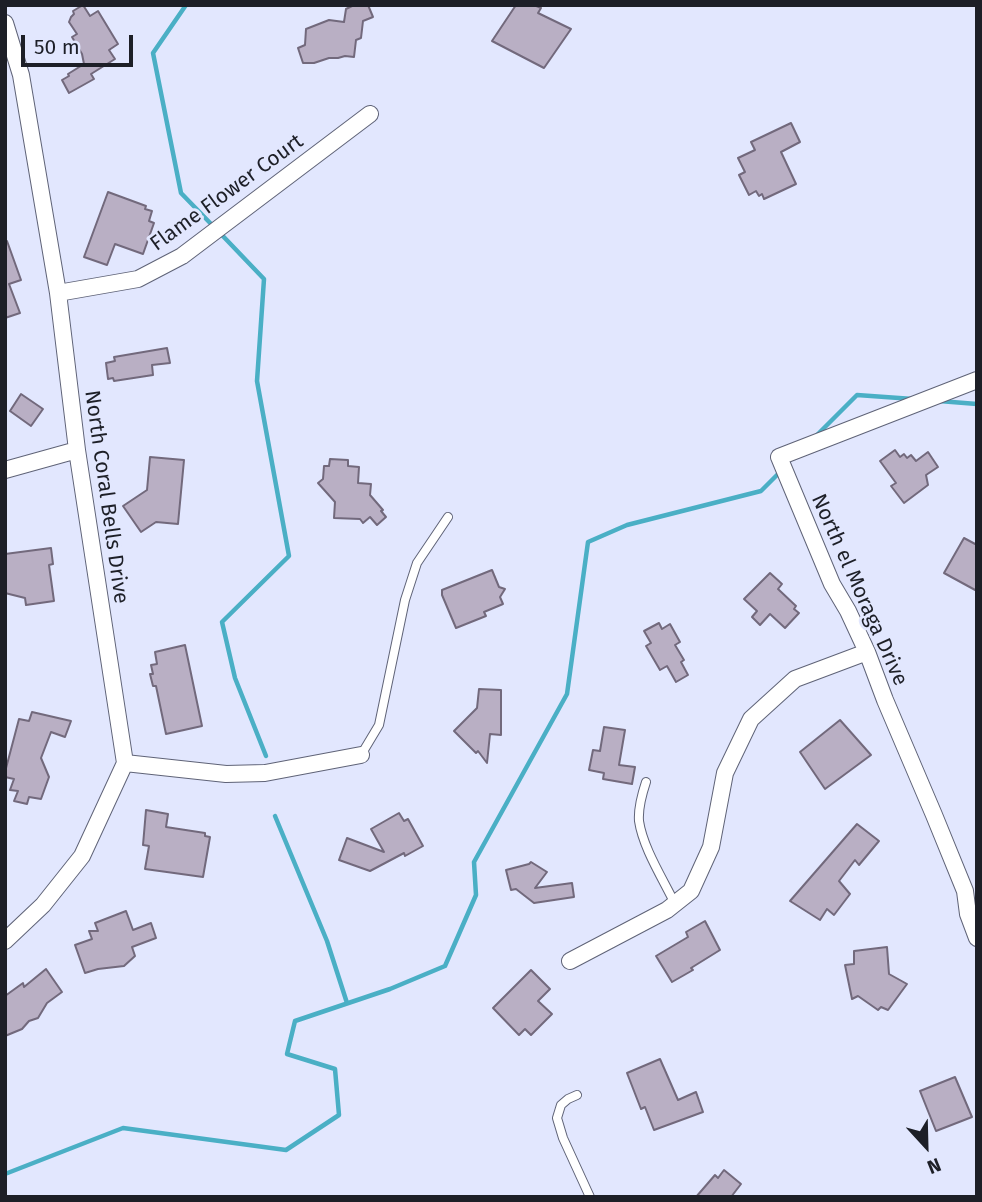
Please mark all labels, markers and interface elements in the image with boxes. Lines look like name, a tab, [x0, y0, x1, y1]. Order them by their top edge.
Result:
scale bar	[24, 21, 136, 65]
text: 50 m	[34, 34, 80, 60]
street label: Flame Flower Court	[146, 129, 308, 257]
street label: North Coral Bells Drive	[79, 389, 133, 605]
street label: North el Moraga Drive	[805, 490, 913, 690]
north arrow	[891, 1111, 961, 1181]
text: N	[924, 1153, 944, 1179]

